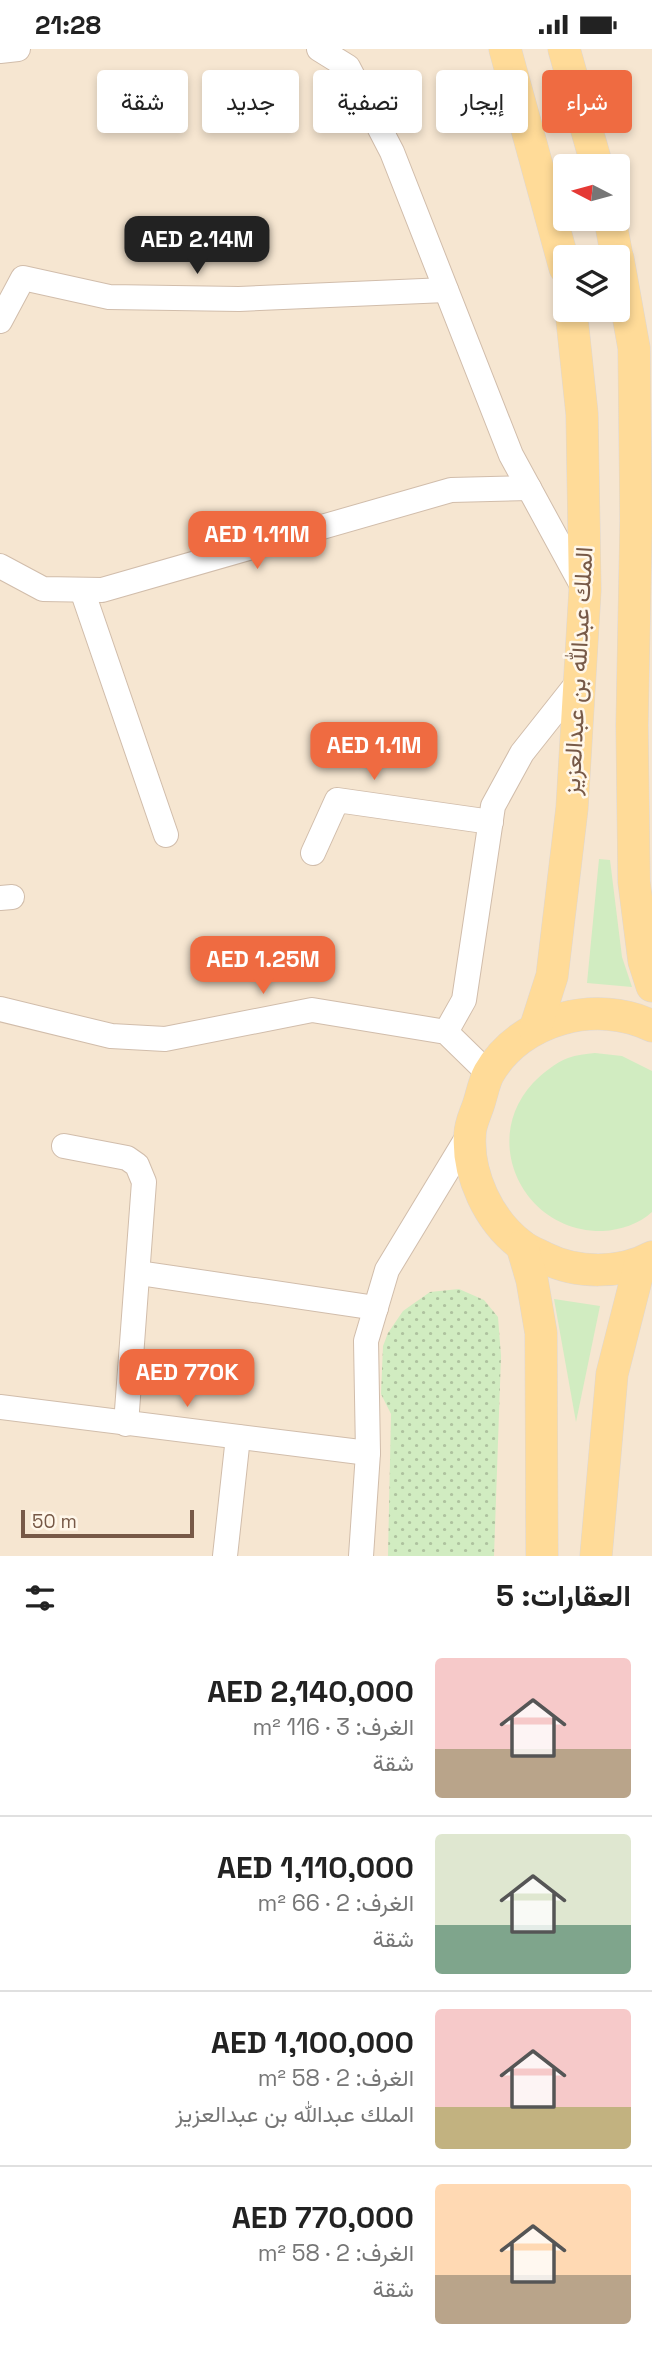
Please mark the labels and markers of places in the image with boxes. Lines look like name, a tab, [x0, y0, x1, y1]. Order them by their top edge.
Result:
pin: AED 2.14M	[117, 217, 277, 276]
pin: AED 1.11M	[177, 511, 337, 571]
pin: AED 1.1M	[302, 723, 446, 782]
pin: AED 1.25M	[183, 937, 343, 996]
pin: AED 770K	[115, 1349, 259, 1409]

